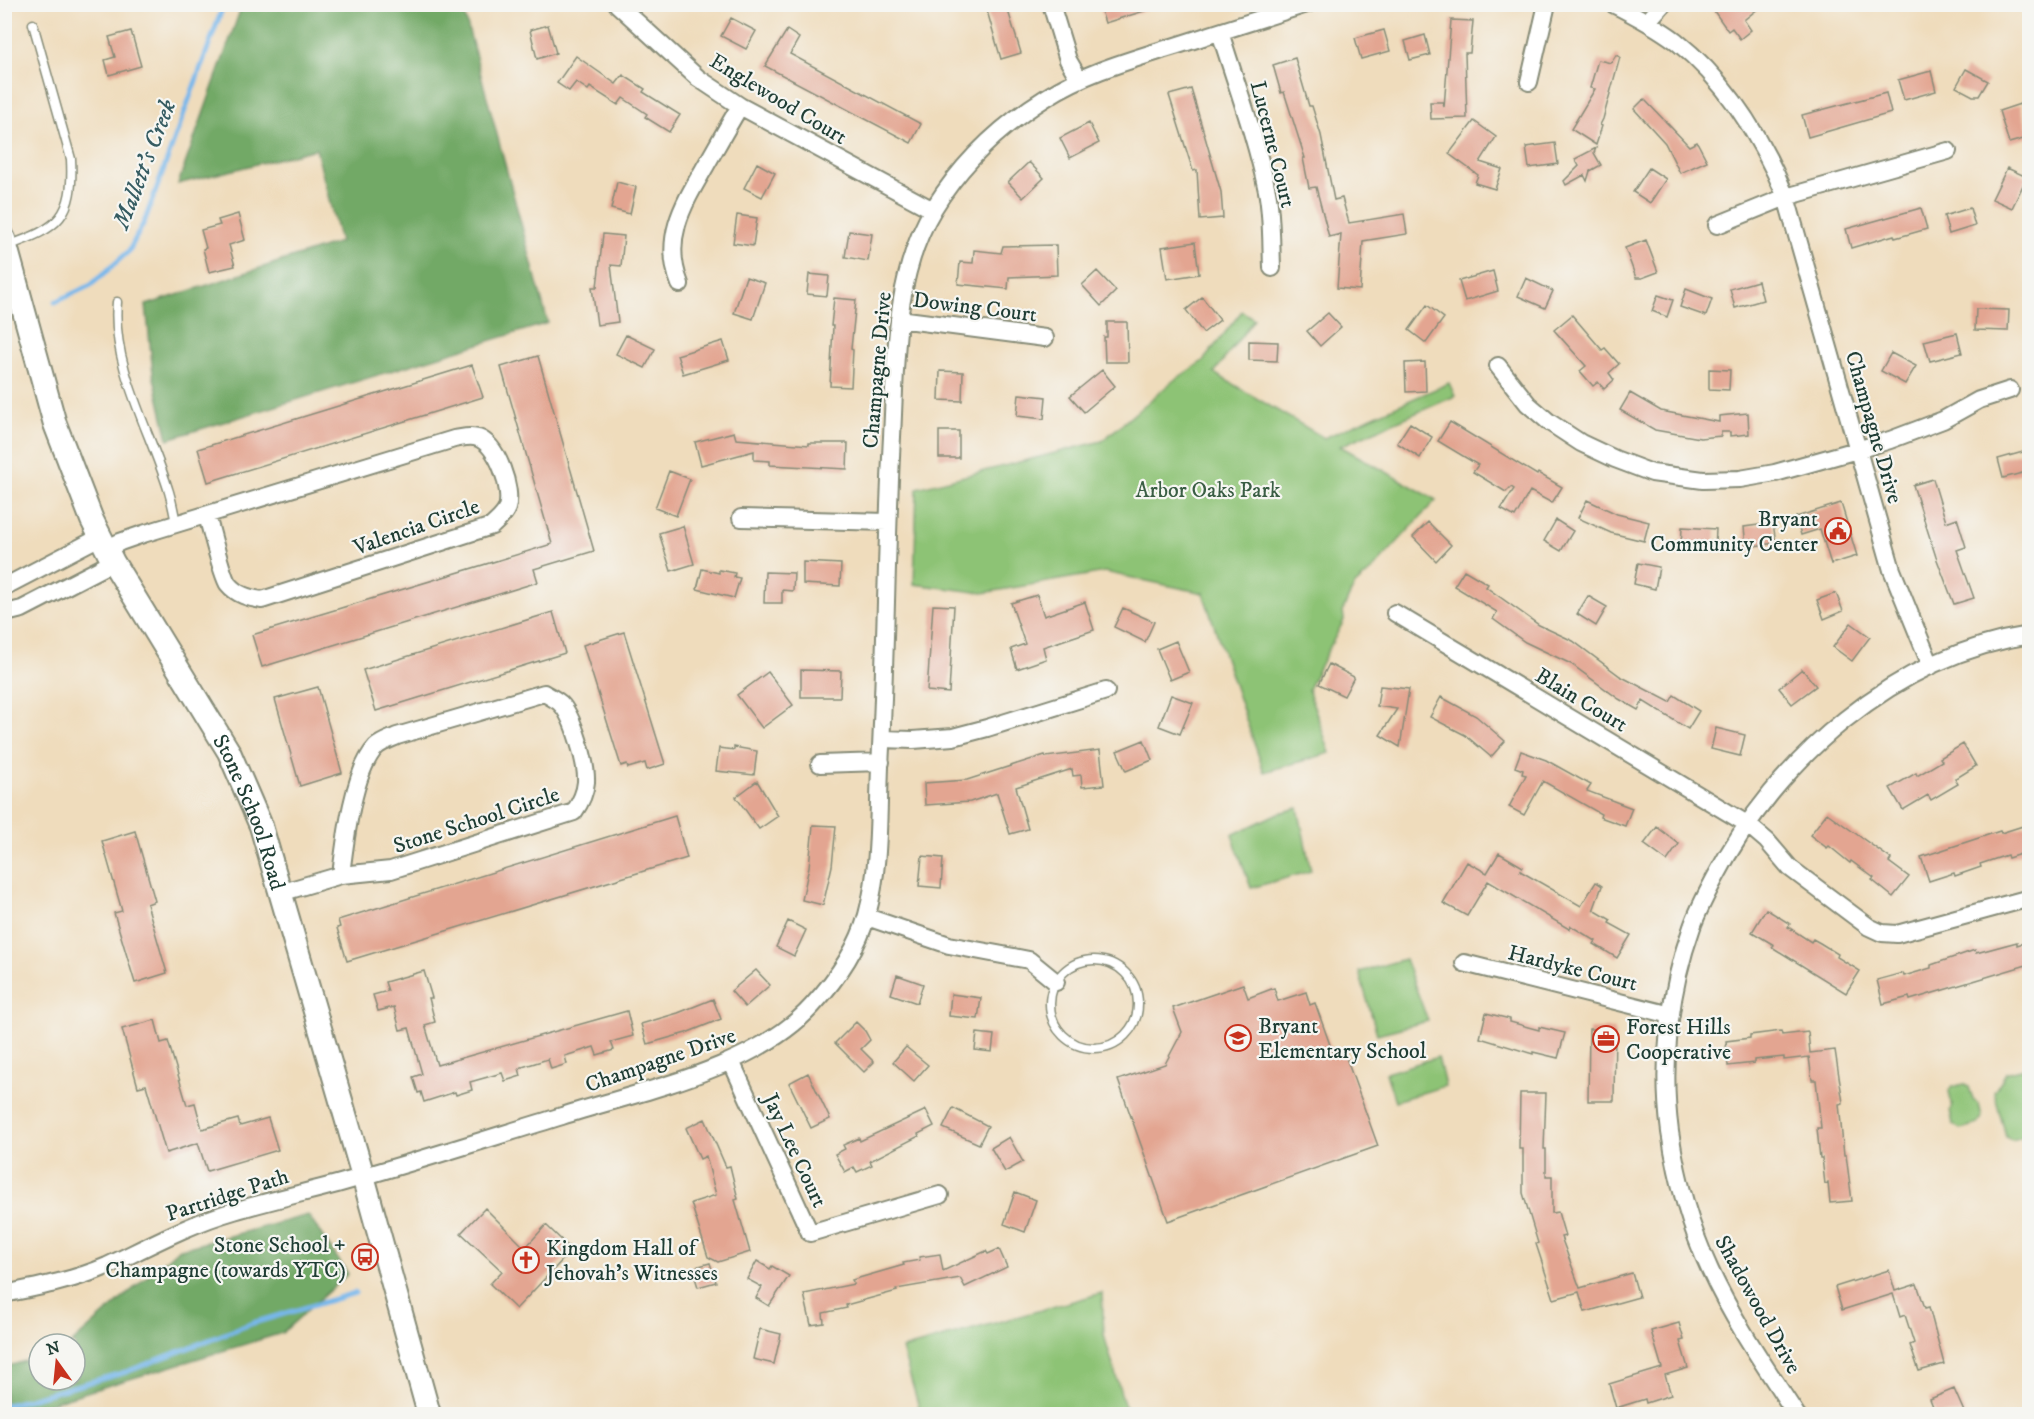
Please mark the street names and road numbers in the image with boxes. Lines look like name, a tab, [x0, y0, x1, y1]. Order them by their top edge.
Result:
street label: Englewood Court	[705, 48, 852, 151]
street label: Lucerne Court	[1244, 78, 1301, 211]
street label: Dowing Court	[911, 286, 1038, 328]
street label: Champagne Drive	[857, 291, 898, 450]
street label: Champagne Drive	[1839, 348, 1908, 507]
street label: Valencia Circle	[349, 493, 483, 562]
street label: Blain Court	[1530, 662, 1632, 738]
street label: Stone School Road	[206, 730, 291, 893]
street label: Stone School Circle	[390, 781, 563, 860]
street label: Hardyke Court	[1505, 939, 1640, 998]
street label: Champagne Drive	[582, 1022, 739, 1099]
street label: Jay Lee Court	[756, 1088, 833, 1212]
street label: Partridge Path	[163, 1163, 293, 1228]
street label: Shadowood Drive	[1708, 1231, 1807, 1379]

